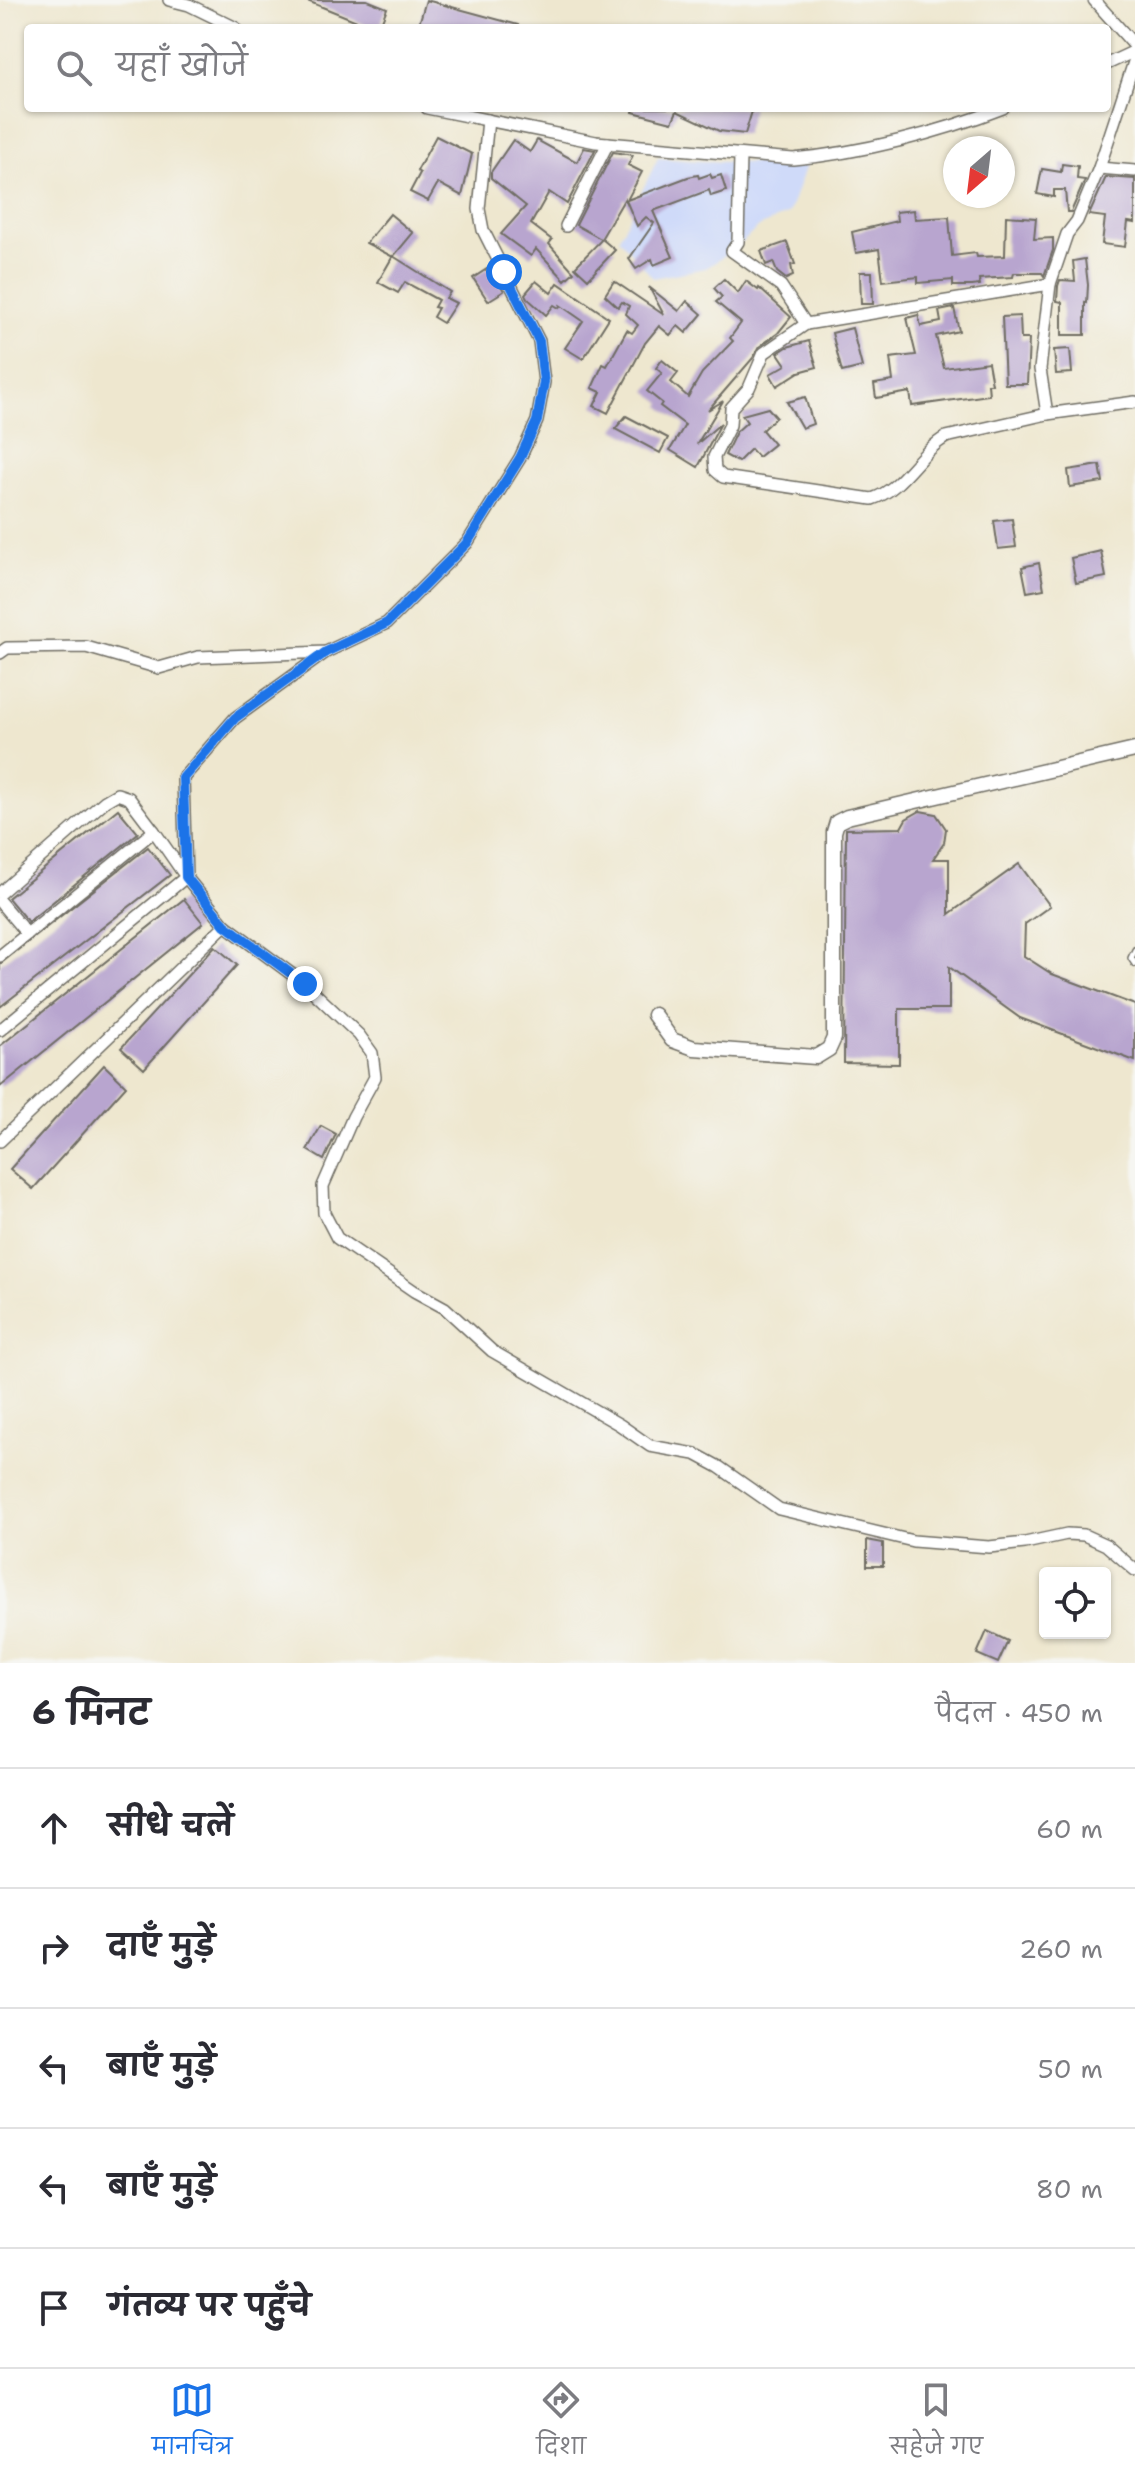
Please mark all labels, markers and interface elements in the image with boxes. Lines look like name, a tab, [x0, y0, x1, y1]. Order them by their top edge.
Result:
search box	[24, 24, 1111, 112]
text: यहाँ खोजें	[116, 45, 248, 86]
icon: search	[52, 46, 96, 90]
north arrow	[943, 136, 1015, 208]
route start	[486, 254, 522, 290]
route end	[287, 966, 323, 1002]
map controls	[1039, 1567, 1111, 1639]
button: locate	[1039, 1567, 1111, 1639]
text: 6 मिनट	[32, 1689, 150, 1735]
text: पैदल · 450 m	[935, 1695, 1103, 1730]
text: सीधे चलें	[108, 1805, 233, 1846]
icon: ahead	[32, 1806, 76, 1850]
text: 60 m	[1036, 1811, 1103, 1846]
text: दाएँ मुड़ें	[108, 1925, 215, 1966]
icon: right	[32, 1926, 76, 1970]
text: 260 m	[1019, 1931, 1103, 1966]
text: बाएँ मुड़ें	[108, 2045, 216, 2086]
icon: left	[32, 2046, 76, 2090]
text: 50 m	[1038, 2051, 1103, 2086]
text: बाएँ मुड़ें	[108, 2165, 216, 2206]
icon: left	[32, 2166, 76, 2210]
text: 80 m	[1036, 2171, 1103, 2206]
text: गंतव्य पर पहुँचे	[108, 2285, 311, 2326]
icon: arrive	[32, 2286, 76, 2330]
tab: मानचित्र	[152, 2378, 233, 2471]
tab: दिशा	[536, 2378, 586, 2471]
tab: सहेजे गए	[890, 2378, 983, 2471]

